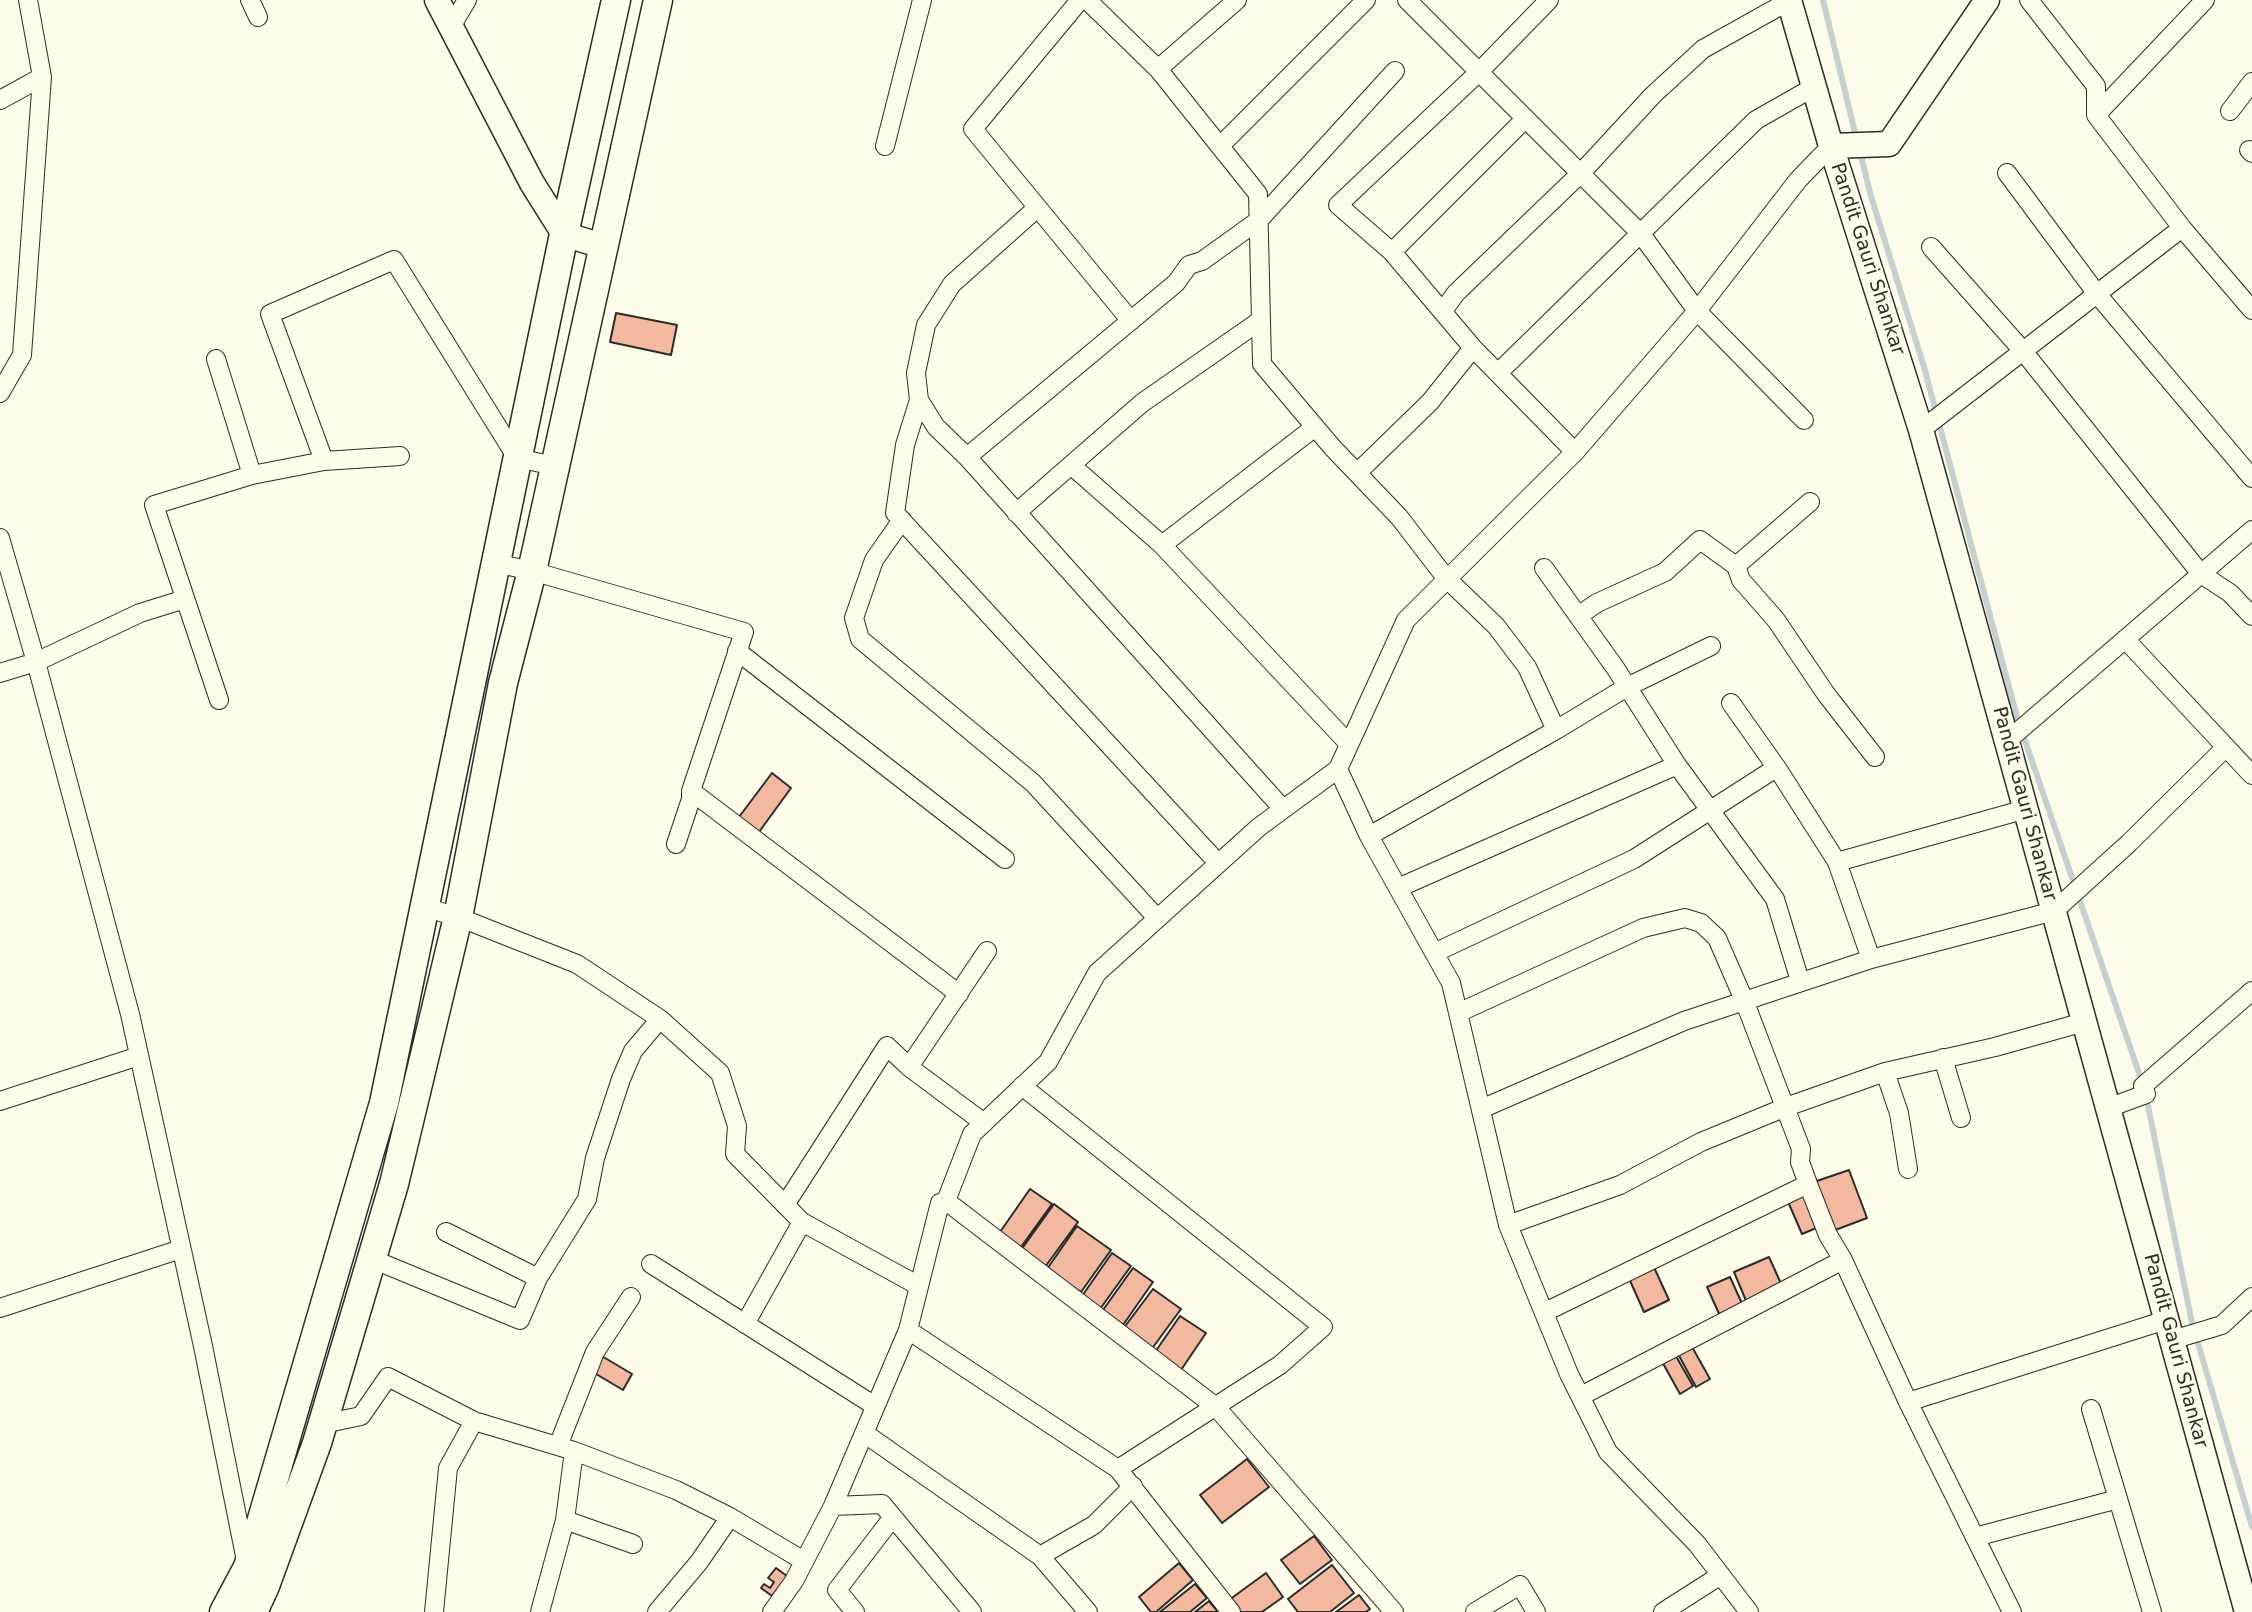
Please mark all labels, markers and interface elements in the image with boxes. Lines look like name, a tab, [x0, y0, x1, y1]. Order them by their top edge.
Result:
street label: Pandit Gauri Shankar	[1825, 160, 1909, 358]
street label: Pandit Gauri Shankar	[1987, 704, 2061, 904]
street label: Pandit Gauri Shankar	[2138, 1251, 2212, 1451]

